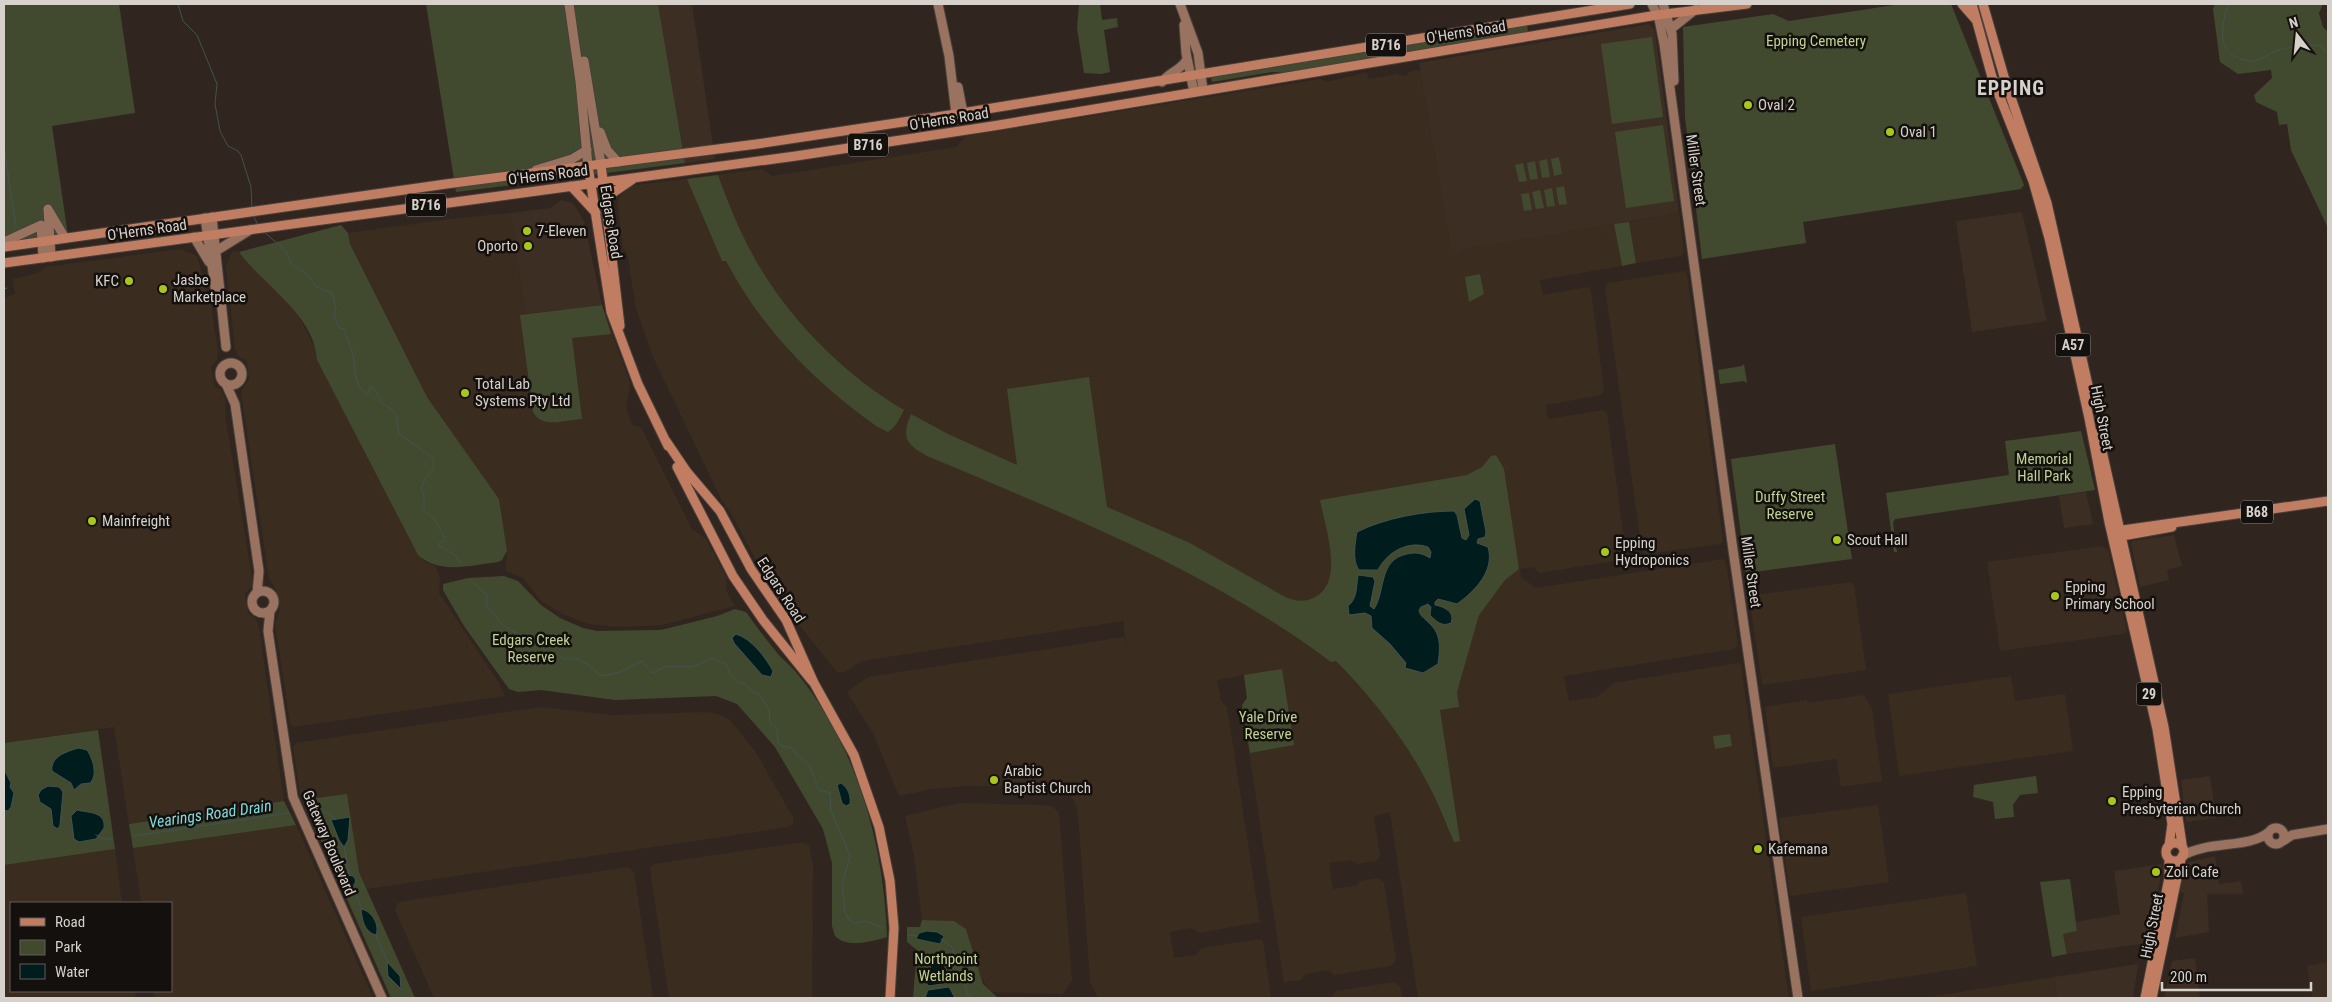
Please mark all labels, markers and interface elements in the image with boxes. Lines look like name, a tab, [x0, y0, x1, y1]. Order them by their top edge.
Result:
north arrow	[2272, 10, 2322, 60]
text: N	[2287, 14, 2300, 31]
street label: O'Herns Road	[1425, 17, 1507, 47]
park label: Epping Cemetery	[1766, 32, 1866, 50]
road number: B716	[1366, 34, 1406, 56]
district label: EPPING	[1977, 76, 2045, 100]
place label: Oval 2	[1758, 96, 1795, 114]
marker: Oval 2	[1742, 99, 1754, 111]
street label: O'Herns Road	[908, 104, 990, 134]
place label: Oval 1	[1900, 123, 1937, 141]
marker: Oval 1	[1884, 126, 1896, 138]
street label: Miller Street	[1682, 133, 1710, 207]
road number: B716	[848, 134, 888, 156]
street label: O'Herns Road	[507, 161, 589, 189]
street label: Edgars Road	[596, 184, 626, 260]
road number: B716	[406, 194, 446, 216]
street label: O'Herns Road	[106, 216, 188, 244]
place label: 7-Eleven	[537, 222, 587, 240]
marker: 7-Eleven	[521, 225, 533, 237]
place label: Oporto	[477, 237, 518, 255]
marker: Oporto	[522, 240, 534, 252]
place label: Jasbe Marketplace	[173, 271, 246, 306]
place label: KFC	[95, 272, 119, 290]
marker: KFC	[123, 275, 135, 287]
marker: Jasbe Marketplace	[157, 283, 169, 295]
road number: A57	[2056, 334, 2090, 356]
place label: Total Lab Systems Pty Ltd	[475, 375, 570, 410]
street label: High Street	[2087, 384, 2117, 452]
marker: Total Lab Systems Pty Ltd	[459, 387, 471, 399]
park label: Memorial Hall Park	[2016, 450, 2072, 485]
park label: Duffy Street Reserve	[1755, 488, 1825, 523]
road number: B68	[2241, 501, 2273, 524]
place label: Mainfreight	[102, 512, 170, 530]
marker: Mainfreight	[86, 515, 98, 527]
place label: Scout Hall	[1847, 531, 1908, 549]
place label: Epping Hydroponics	[1615, 534, 1689, 569]
marker: Scout Hall	[1831, 534, 1843, 546]
street label: Miller Street	[1737, 535, 1765, 609]
marker: Epping Hydroponics	[1599, 546, 1611, 558]
street label: Edgars Road	[753, 554, 809, 626]
place label: Epping Primary School	[2065, 578, 2155, 613]
marker: Epping Primary School	[2049, 590, 2061, 602]
park label: Edgars Creek Reserve	[492, 631, 570, 666]
road number: 29	[2136, 682, 2162, 706]
park label: Yale Drive Reserve	[1239, 708, 1297, 743]
place label: Arabic Baptist Church	[1004, 762, 1091, 797]
marker: Arabic Baptist Church	[988, 774, 1000, 786]
place label: Epping Presbyterian Church	[2122, 783, 2241, 818]
street label: Gateway Boulevard	[299, 788, 359, 898]
marker: Epping Presbyterian Church	[2106, 795, 2118, 807]
water label: Vearings Road Drain	[147, 796, 273, 832]
place label: Kafemana	[1768, 840, 1828, 858]
marker: Kafemana	[1752, 843, 1764, 855]
place label: Zoli Cafe	[2166, 863, 2219, 881]
marker: Zoli Cafe	[2150, 866, 2162, 878]
street label: High Street	[2137, 892, 2167, 960]
legend	[10, 902, 172, 992]
text: Road	[55, 913, 85, 931]
text: Park	[55, 938, 82, 956]
park label: Northpoint Wetlands	[914, 950, 978, 985]
scale bar	[2162, 960, 2311, 992]
text: Water	[55, 963, 90, 981]
text: 200 m	[2170, 968, 2207, 986]

